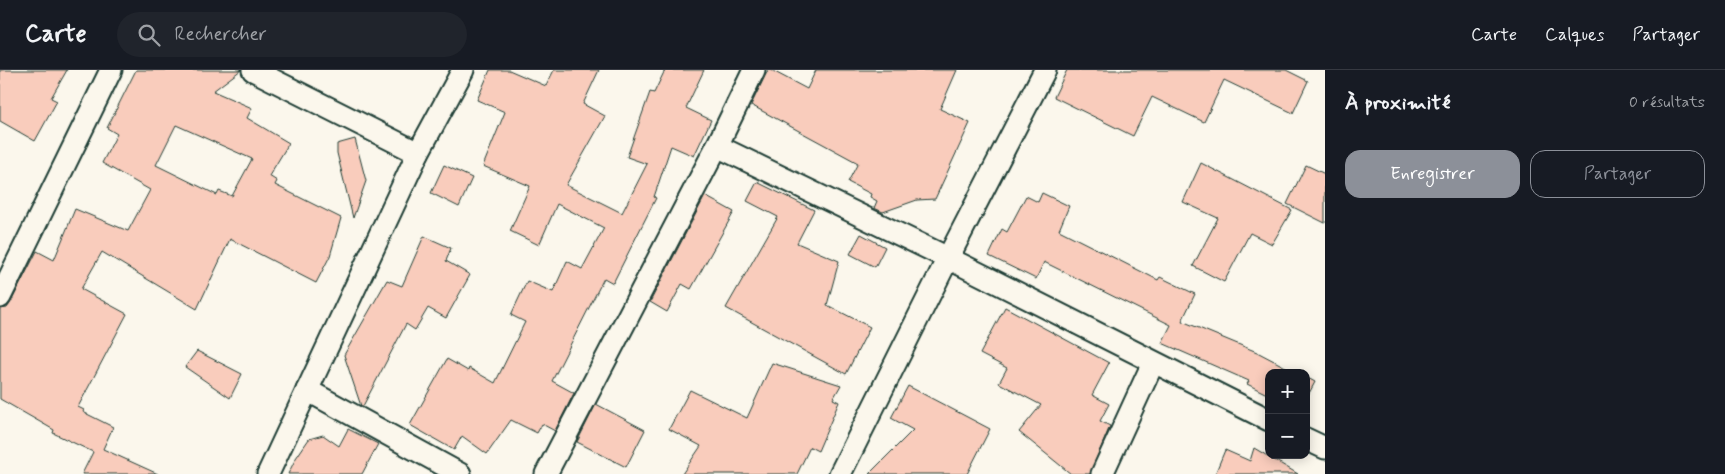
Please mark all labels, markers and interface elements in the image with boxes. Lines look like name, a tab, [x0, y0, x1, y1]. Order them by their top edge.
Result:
search box	[117, 12, 467, 57]
text: Carte	[25, 19, 87, 50]
icon: search	[135, 21, 163, 49]
text: Rechercher	[175, 22, 267, 47]
text: Carte	[1471, 23, 1517, 47]
text: Calques	[1545, 23, 1604, 47]
text: Partager	[1632, 23, 1700, 47]
text: À proximité	[1345, 89, 1451, 117]
text: 0 résultats	[1629, 92, 1705, 113]
button: Enregistrer	[1345, 150, 1520, 198]
button: Partager	[1530, 150, 1705, 198]
map controls	[1265, 369, 1310, 459]
button: +	[1265, 369, 1310, 414]
button: −	[1265, 414, 1310, 459]

